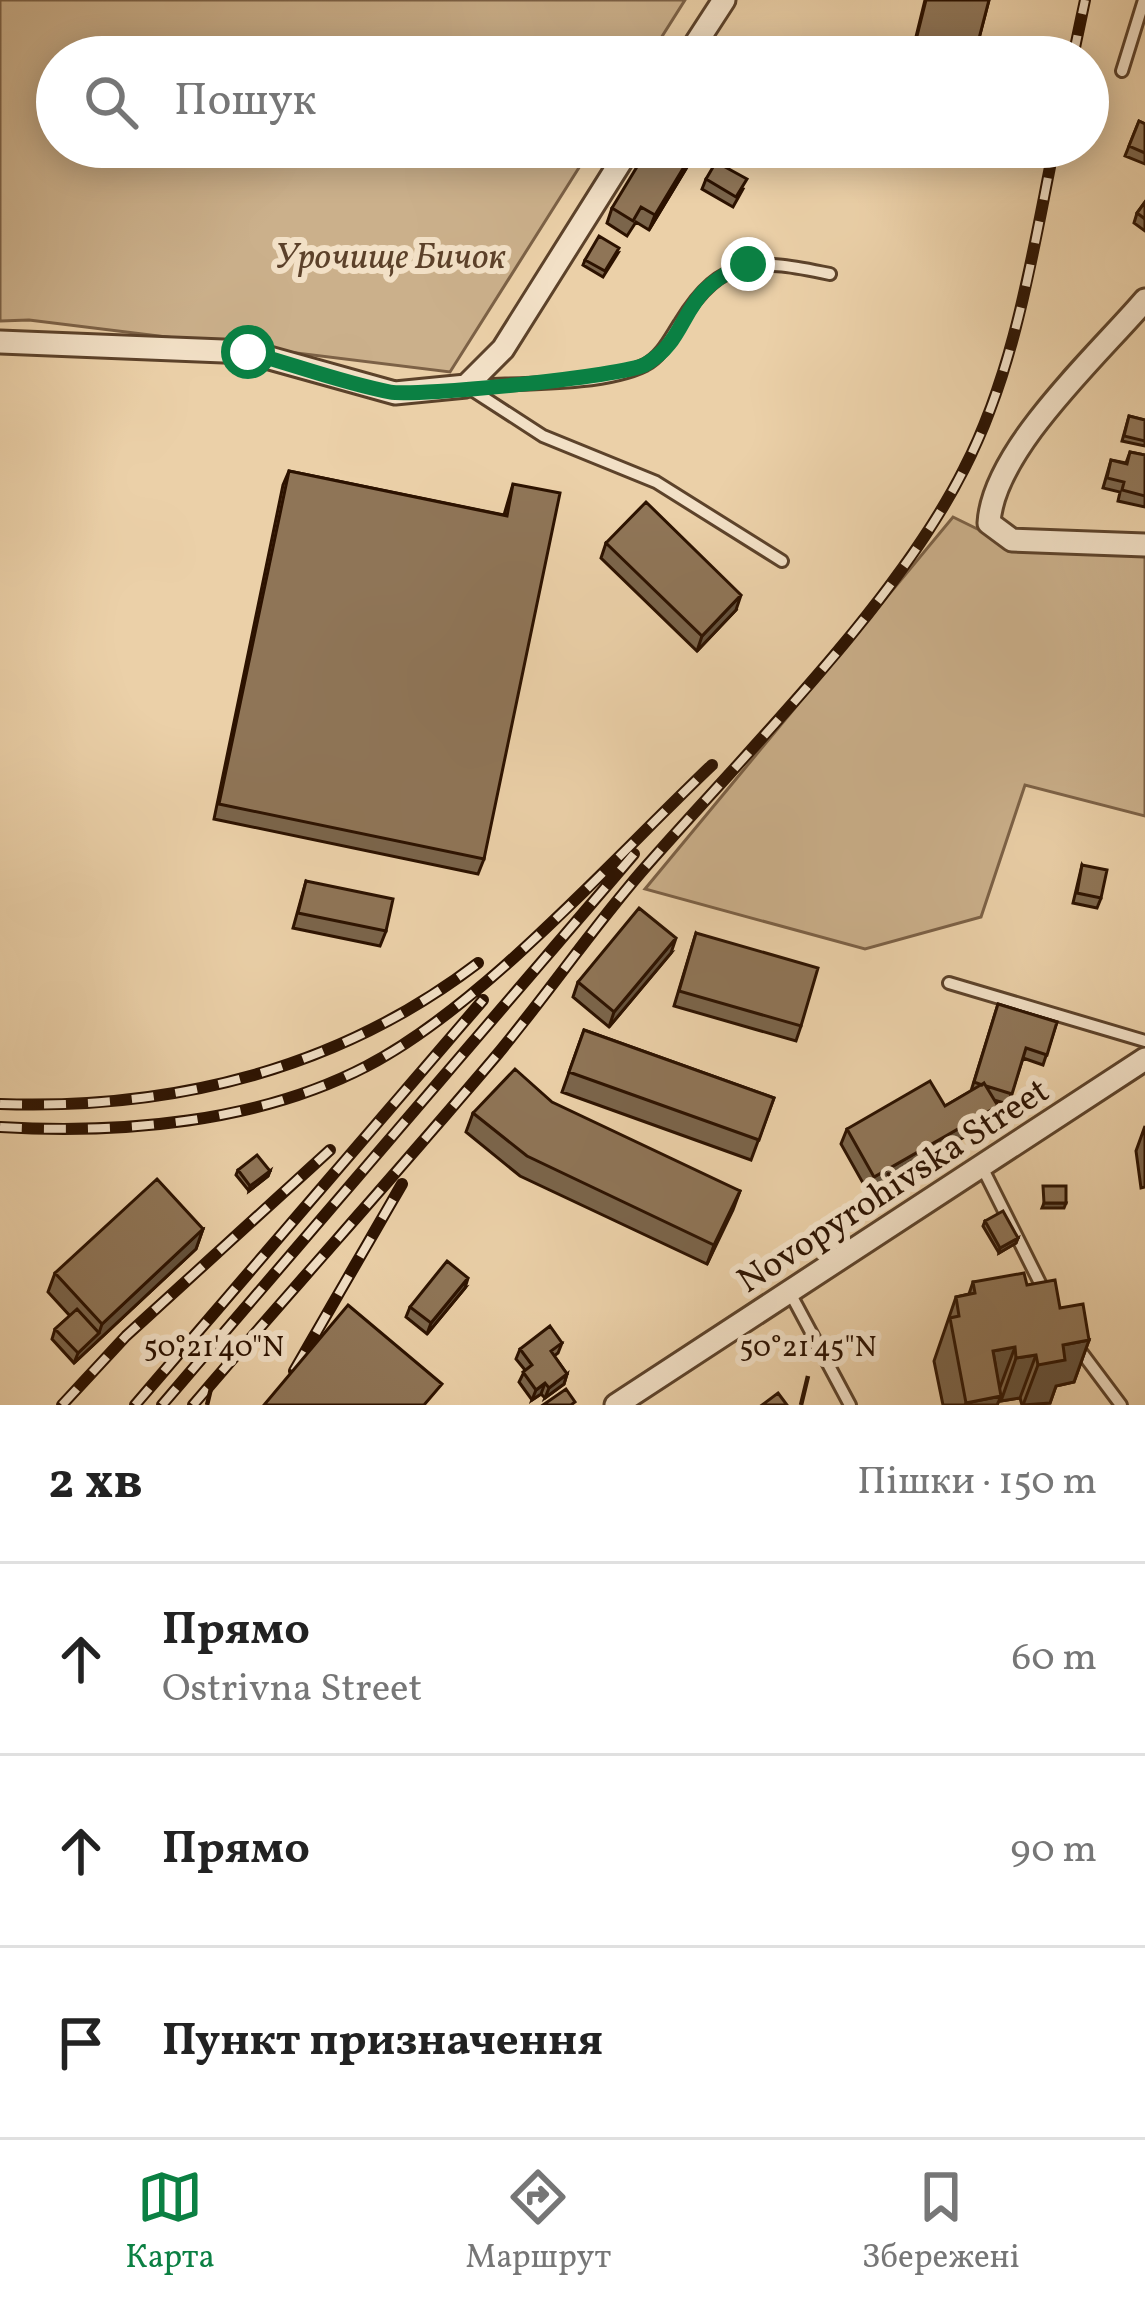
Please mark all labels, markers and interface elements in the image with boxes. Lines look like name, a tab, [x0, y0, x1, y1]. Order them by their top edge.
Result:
search box	[36, 36, 1109, 168]
icon: search	[78, 69, 144, 135]
text: Пошук	[174, 71, 317, 134]
park label: Урочище Бичок	[275, 234, 506, 284]
route end	[721, 237, 775, 291]
route start	[221, 325, 275, 379]
street label: Novopyrohivska Street	[728, 1068, 1060, 1307]
text: 50°21'40"N	[144, 1327, 284, 1369]
text: 50°21'45"N	[739, 1327, 877, 1369]
text: 2 хв	[48, 1448, 143, 1519]
text: Пішки · 150 m	[857, 1456, 1097, 1510]
text: Прямо	[162, 1600, 310, 1663]
icon: ahead	[48, 1626, 114, 1692]
text: 60 m	[1012, 1632, 1097, 1686]
text: Ostrivna Street	[162, 1663, 422, 1717]
icon: ahead	[48, 1818, 114, 1884]
text: Прямо	[162, 1819, 310, 1882]
text: 90 m	[1010, 1824, 1097, 1878]
icon: arrive	[48, 2010, 114, 2076]
text: Пункт призначення	[162, 2011, 603, 2074]
tab: Карта	[125, 2164, 215, 2282]
tab: Маршрут	[465, 2164, 611, 2282]
tab: Збережені	[862, 2164, 1020, 2282]

